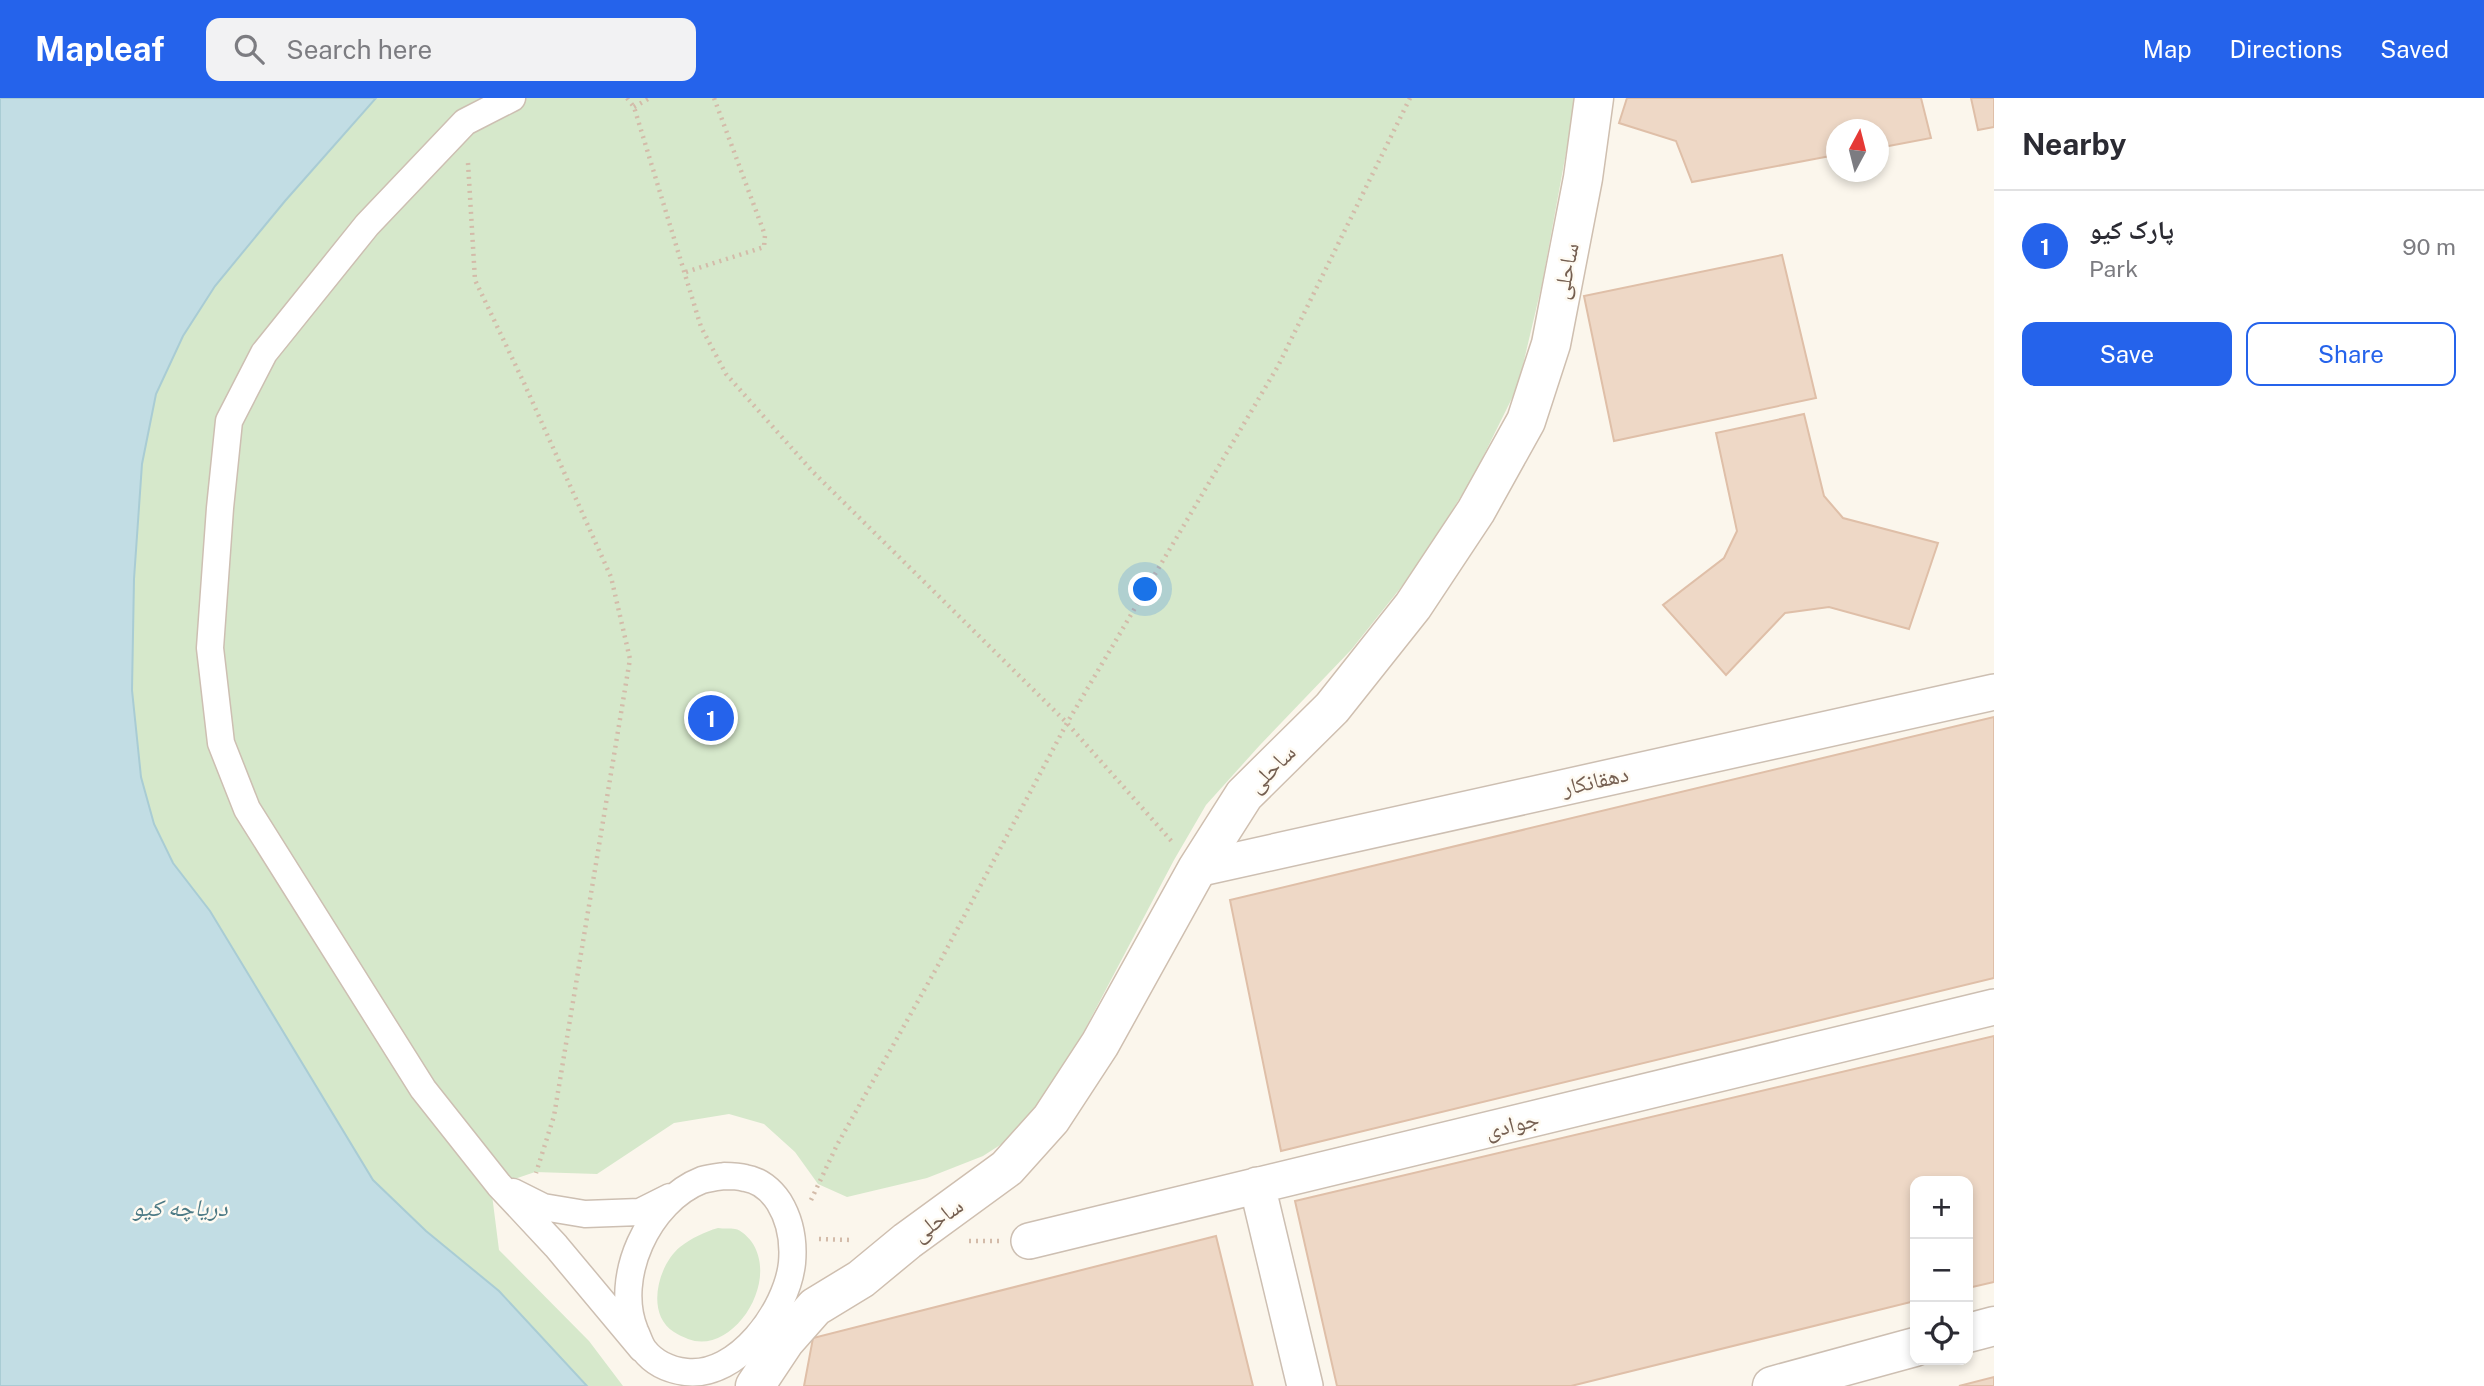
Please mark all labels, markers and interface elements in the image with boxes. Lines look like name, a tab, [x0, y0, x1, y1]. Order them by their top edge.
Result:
search box	[206, 18, 696, 81]
text: Mapleaf	[35, 30, 164, 68]
icon: search	[230, 30, 268, 68]
text: Search here	[286, 34, 432, 65]
text: Map	[2143, 35, 2192, 63]
text: Directions	[2230, 35, 2342, 63]
text: Saved	[2380, 35, 2449, 63]
north arrow	[1826, 119, 1889, 182]
text: Nearby	[2022, 126, 2126, 162]
text: پارک کیو	[2089, 214, 2174, 245]
text: 1	[2040, 233, 2050, 260]
text: 90 m	[2402, 233, 2456, 260]
street label: ساحلی	[1546, 240, 1585, 302]
text: Park	[2089, 255, 2138, 282]
button: Save	[2022, 322, 2232, 386]
button: Share	[2246, 322, 2456, 386]
your location	[1128, 572, 1162, 606]
pin: 1	[688, 692, 734, 744]
street label: ساحلی	[1241, 738, 1301, 798]
street label: دهقانکار	[1558, 759, 1631, 801]
street label: جوادی	[1482, 1104, 1542, 1145]
map controls	[1910, 1176, 1973, 1365]
button: +	[1910, 1176, 1973, 1239]
street label: ساحلی	[906, 1191, 969, 1247]
water label: دریاچه کیو	[131, 1193, 228, 1222]
button: −	[1910, 1239, 1973, 1302]
button: locate	[1910, 1302, 1973, 1365]

